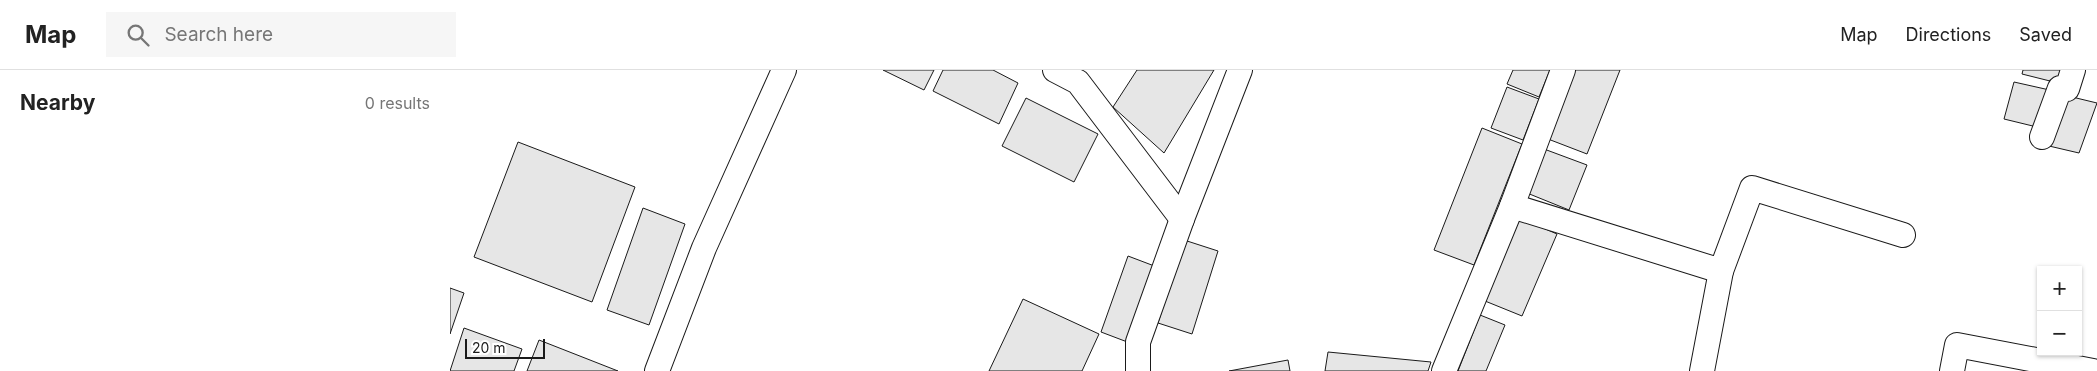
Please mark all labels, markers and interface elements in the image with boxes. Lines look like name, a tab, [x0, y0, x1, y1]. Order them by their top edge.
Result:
search box	[106, 12, 456, 57]
text: Map	[25, 20, 76, 49]
icon: search	[124, 21, 152, 49]
text: Search here	[164, 23, 273, 46]
text: Map	[1840, 24, 1878, 45]
text: Directions	[1906, 24, 1991, 45]
text: Saved	[2019, 24, 2072, 45]
text: Nearby	[20, 90, 95, 115]
text: 0 results	[365, 93, 430, 113]
map controls	[2037, 266, 2082, 356]
button: +	[2037, 266, 2082, 311]
button: −	[2037, 311, 2082, 356]
scale bar	[465, 336, 545, 359]
text: 20 m	[472, 339, 506, 356]

